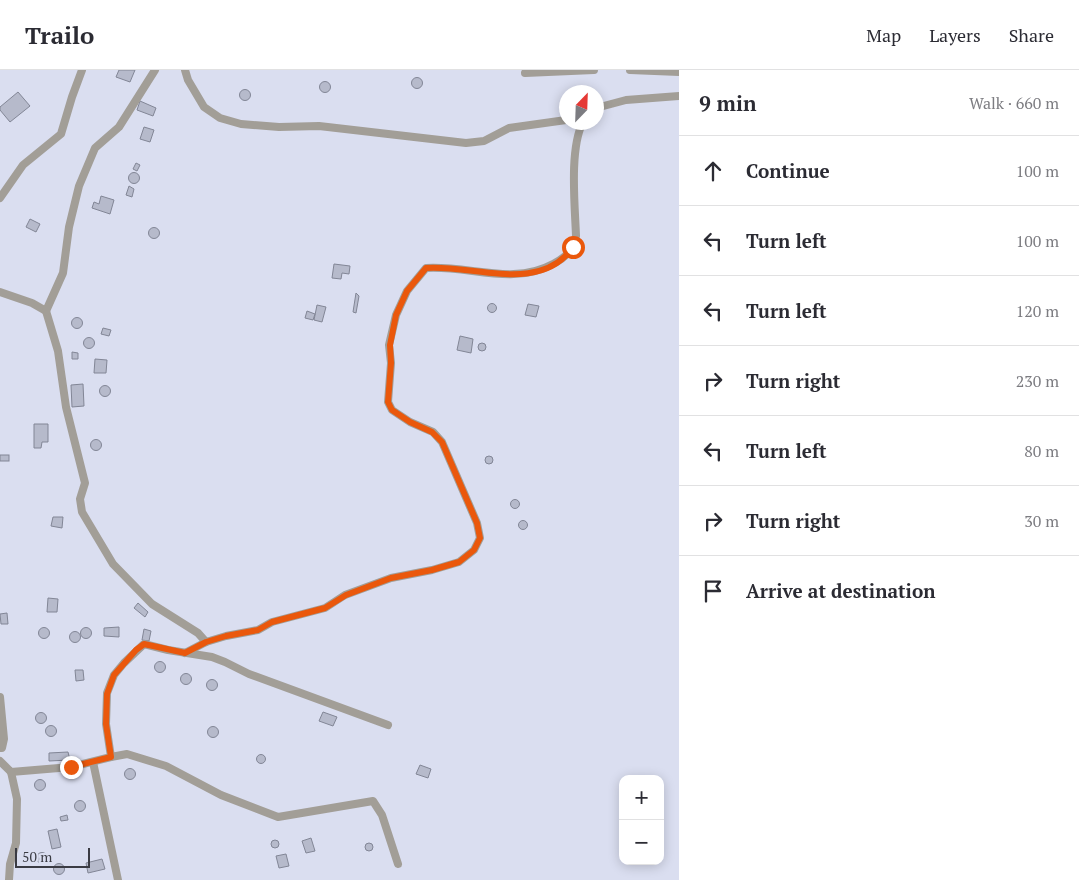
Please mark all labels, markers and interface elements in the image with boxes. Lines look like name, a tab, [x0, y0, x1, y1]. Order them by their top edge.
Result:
text: Trailo	[25, 19, 94, 51]
text: Map	[866, 23, 901, 47]
text: Layers	[929, 23, 981, 47]
text: Share	[1009, 23, 1054, 47]
north arrow	[559, 85, 604, 130]
text: 9 min	[699, 89, 756, 117]
text: Walk · 660 m	[969, 92, 1059, 114]
icon: ahead	[699, 157, 727, 185]
text: Continue	[746, 158, 830, 183]
text: 100 m	[1016, 160, 1059, 182]
icon: left	[699, 227, 727, 255]
text: Turn left	[746, 228, 827, 253]
text: 100 m	[1016, 230, 1059, 252]
route start	[562, 236, 585, 259]
icon: left	[699, 297, 727, 325]
text: Turn left	[746, 298, 827, 323]
text: 120 m	[1016, 300, 1059, 322]
icon: right	[699, 367, 727, 395]
text: Turn right	[746, 368, 840, 393]
text: 230 m	[1016, 370, 1059, 392]
icon: left	[699, 437, 727, 465]
text: Turn left	[746, 438, 827, 463]
text: 80 m	[1024, 440, 1059, 462]
icon: right	[699, 507, 727, 535]
text: Turn right	[746, 508, 840, 533]
text: 30 m	[1024, 510, 1059, 532]
icon: arrive	[699, 577, 727, 605]
text: Arrive at destination	[746, 578, 935, 603]
route end	[60, 756, 83, 779]
map controls	[619, 775, 664, 865]
button: +	[619, 775, 664, 820]
button: −	[619, 820, 664, 865]
scale bar	[15, 845, 90, 868]
text: 50 m	[22, 847, 52, 866]

